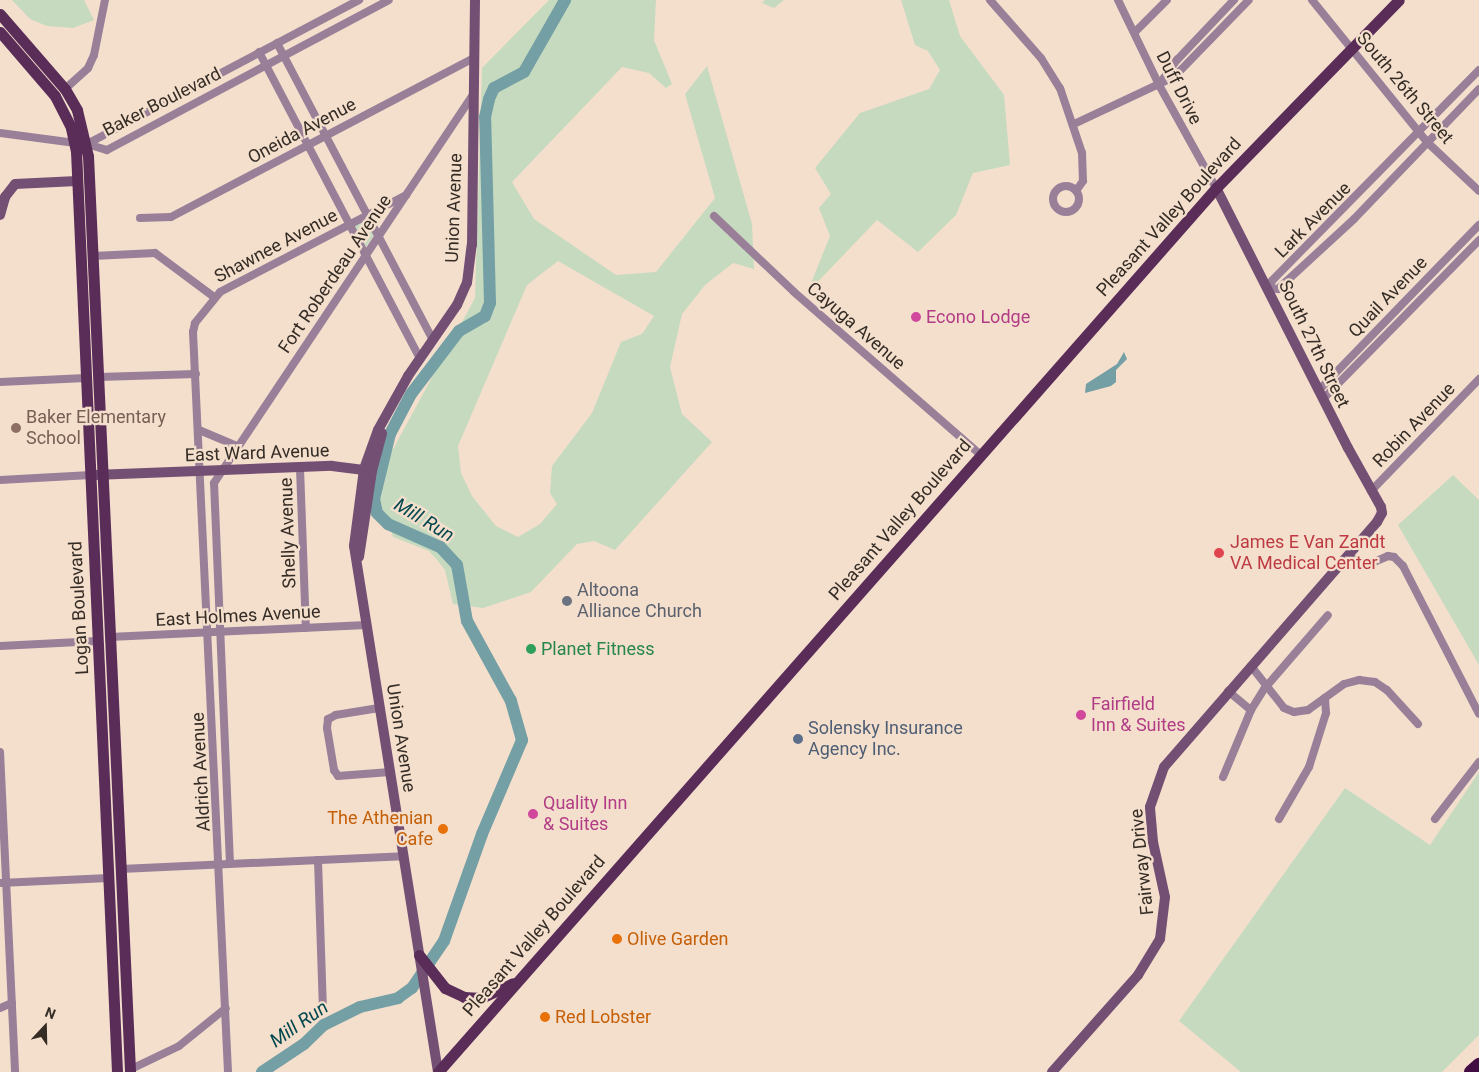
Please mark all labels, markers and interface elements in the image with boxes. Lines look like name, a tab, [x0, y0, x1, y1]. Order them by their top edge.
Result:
street label: South 26th Street	[1352, 28, 1458, 148]
street label: Duff Drive	[1151, 48, 1207, 128]
street label: Baker Boulevard	[99, 63, 225, 141]
street label: Oneida Avenue	[244, 93, 360, 169]
street label: Pleasant Valley Boulevard	[1092, 133, 1246, 301]
street label: Union Avenue	[441, 153, 467, 263]
street label: Lark Avenue	[1271, 178, 1355, 262]
street label: Fort Roberdeau Avenue	[274, 191, 396, 357]
street label: Shawnee Avenue	[211, 204, 341, 288]
street label: Quail Avenue	[1344, 252, 1432, 342]
street label: Cayuga Avenue	[802, 277, 910, 375]
street label: South 27th Street	[1274, 277, 1354, 411]
place label: Econo Lodge	[926, 306, 1030, 328]
marker: Econo Lodge	[910, 311, 922, 323]
street label: Robin Avenue	[1368, 378, 1460, 472]
place label: Baker Elementary School	[26, 407, 166, 449]
marker: Baker Elementary School	[10, 422, 22, 434]
street label: Pleasant Valley Boulevard	[824, 435, 976, 605]
street label: East Ward Avenue	[184, 440, 330, 466]
street label: Shelly Avenue	[275, 477, 301, 589]
water label: Mill Run	[390, 493, 458, 547]
place label: James E Van Zandt VA Medical Center	[1230, 532, 1385, 574]
street label: Logan Boulevard	[65, 541, 93, 675]
marker: James E Van Zandt VA Medical Center	[1212, 546, 1226, 560]
place label: Altoona Alliance Church	[577, 580, 702, 622]
marker: Altoona Alliance Church	[561, 595, 573, 607]
street label: East Holmes Avenue	[155, 601, 321, 631]
place label: Planet Fitness	[541, 638, 655, 660]
marker: Planet Fitness	[525, 643, 537, 655]
street label: Union Avenue	[382, 682, 420, 794]
place label: Fairfield Inn & Suites	[1091, 694, 1186, 736]
marker: Fairfield Inn & Suites	[1075, 709, 1087, 721]
street label: Aldrich Avenue	[187, 712, 215, 832]
place label: Solensky Insurance Agency Inc.	[808, 718, 963, 761]
marker: Solensky Insurance Agency Inc.	[792, 733, 804, 745]
place label: Quality Inn & Suites	[543, 793, 627, 836]
place label: The Athenian Cafe	[327, 808, 433, 851]
marker: Quality Inn & Suites	[527, 808, 539, 820]
street label: Fairway Drive	[1126, 808, 1158, 916]
marker: The Athenian Cafe	[437, 823, 449, 835]
street label: Pleasant Valley Boulevard	[458, 851, 610, 1021]
place label: Olive Garden	[627, 928, 728, 950]
marker: Olive Garden	[611, 933, 623, 945]
water label: Mill Run	[265, 996, 333, 1052]
north arrow	[20, 1002, 70, 1052]
text: N	[43, 1004, 58, 1022]
place label: Red Lobster	[555, 1006, 651, 1028]
marker: Red Lobster	[539, 1011, 551, 1023]

